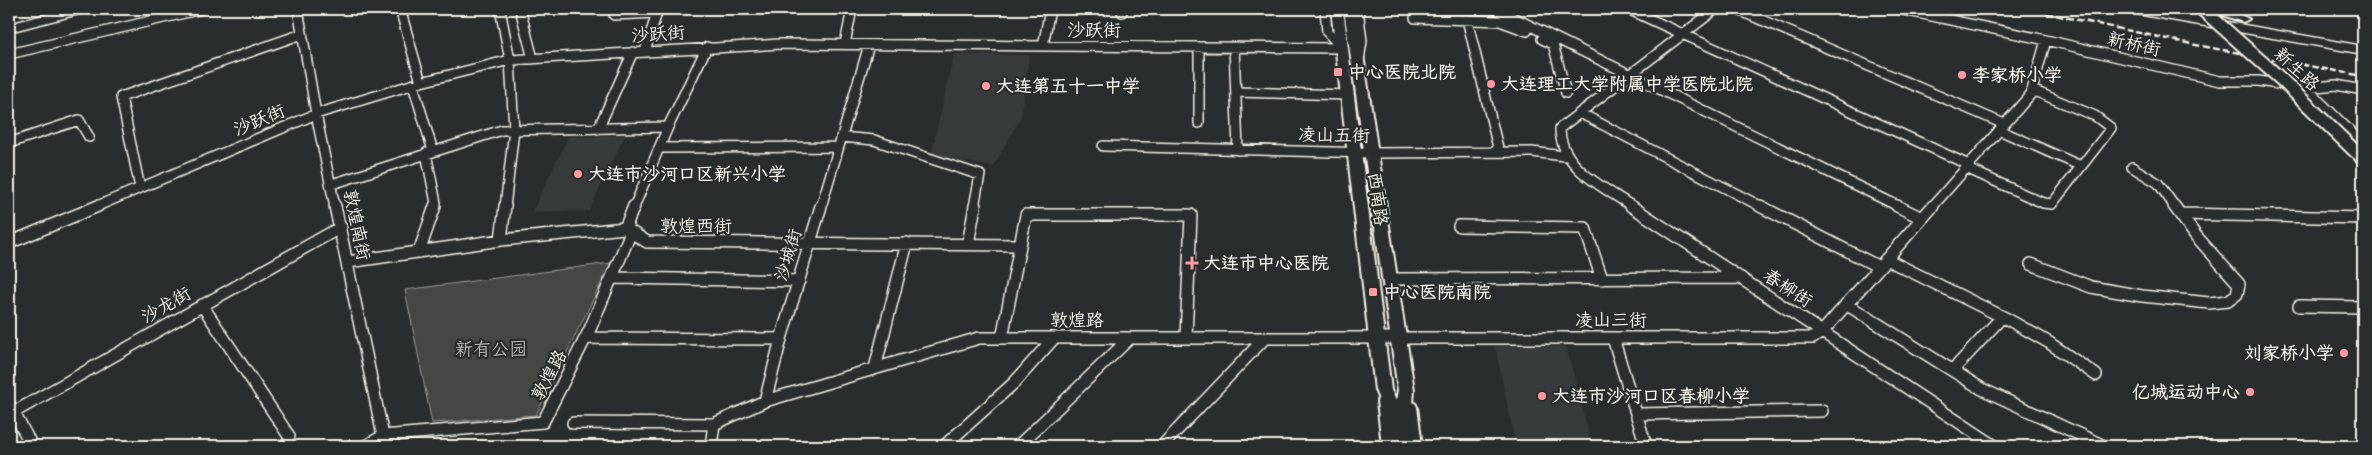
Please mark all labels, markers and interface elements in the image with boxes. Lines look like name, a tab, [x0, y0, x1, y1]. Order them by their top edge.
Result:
street label: 沙跃街	[1067, 20, 1121, 45]
street label: 沙跃街	[630, 22, 686, 51]
street label: 新桥街	[2104, 28, 2163, 65]
street label: 新生路	[2267, 43, 2324, 98]
place label: 中心医院北院	[1348, 62, 1456, 87]
place label: 李家桥小学	[1972, 65, 2062, 90]
marker: 中心医院北院	[1332, 66, 1344, 78]
marker: 李家桥小学	[1956, 69, 1968, 81]
place label: 大连理工大学附属中学医院北院	[1501, 74, 1753, 99]
place label: 大连第五十一中学	[996, 76, 1140, 101]
marker: 大连理工大学附属中学医院北院	[1485, 78, 1497, 90]
marker: 大连第五十一中学	[980, 80, 992, 92]
street label: 沙跃街	[230, 100, 290, 144]
street label: 凌山五街	[1298, 124, 1370, 151]
place label: 大连市沙河口区新兴小学	[588, 164, 786, 189]
marker: 大连市沙河口区新兴小学	[572, 168, 584, 180]
street label: 西南路	[1359, 171, 1392, 228]
street label: 敦煌南街	[335, 188, 374, 263]
street label: 敦煌西街	[660, 216, 732, 241]
street label: 沙城街	[771, 226, 810, 285]
place label: 大连市中心医院	[1203, 253, 1329, 278]
marker: 大连市中心医院	[1185, 256, 1199, 270]
street label: 春柳街	[1757, 265, 1816, 315]
place label: 中心医院南院	[1383, 282, 1491, 307]
street label: 沙龙街	[138, 283, 197, 331]
marker: 中心医院南院	[1367, 286, 1379, 298]
street label: 敦煌路	[1050, 310, 1104, 335]
street label: 凌山三街	[1575, 310, 1647, 335]
park label: 新有公园	[455, 339, 527, 364]
place label: 刘家桥小学	[2244, 343, 2334, 368]
street label: 敦煌路	[527, 346, 575, 406]
marker: 刘家桥小学	[2338, 347, 2350, 359]
place label: 亿城运动中心	[2132, 382, 2240, 407]
place label: 大连市沙河口区春柳小学	[1552, 386, 1750, 411]
marker: 亿城运动中心	[2244, 386, 2256, 398]
marker: 大连市沙河口区春柳小学	[1536, 390, 1548, 402]

